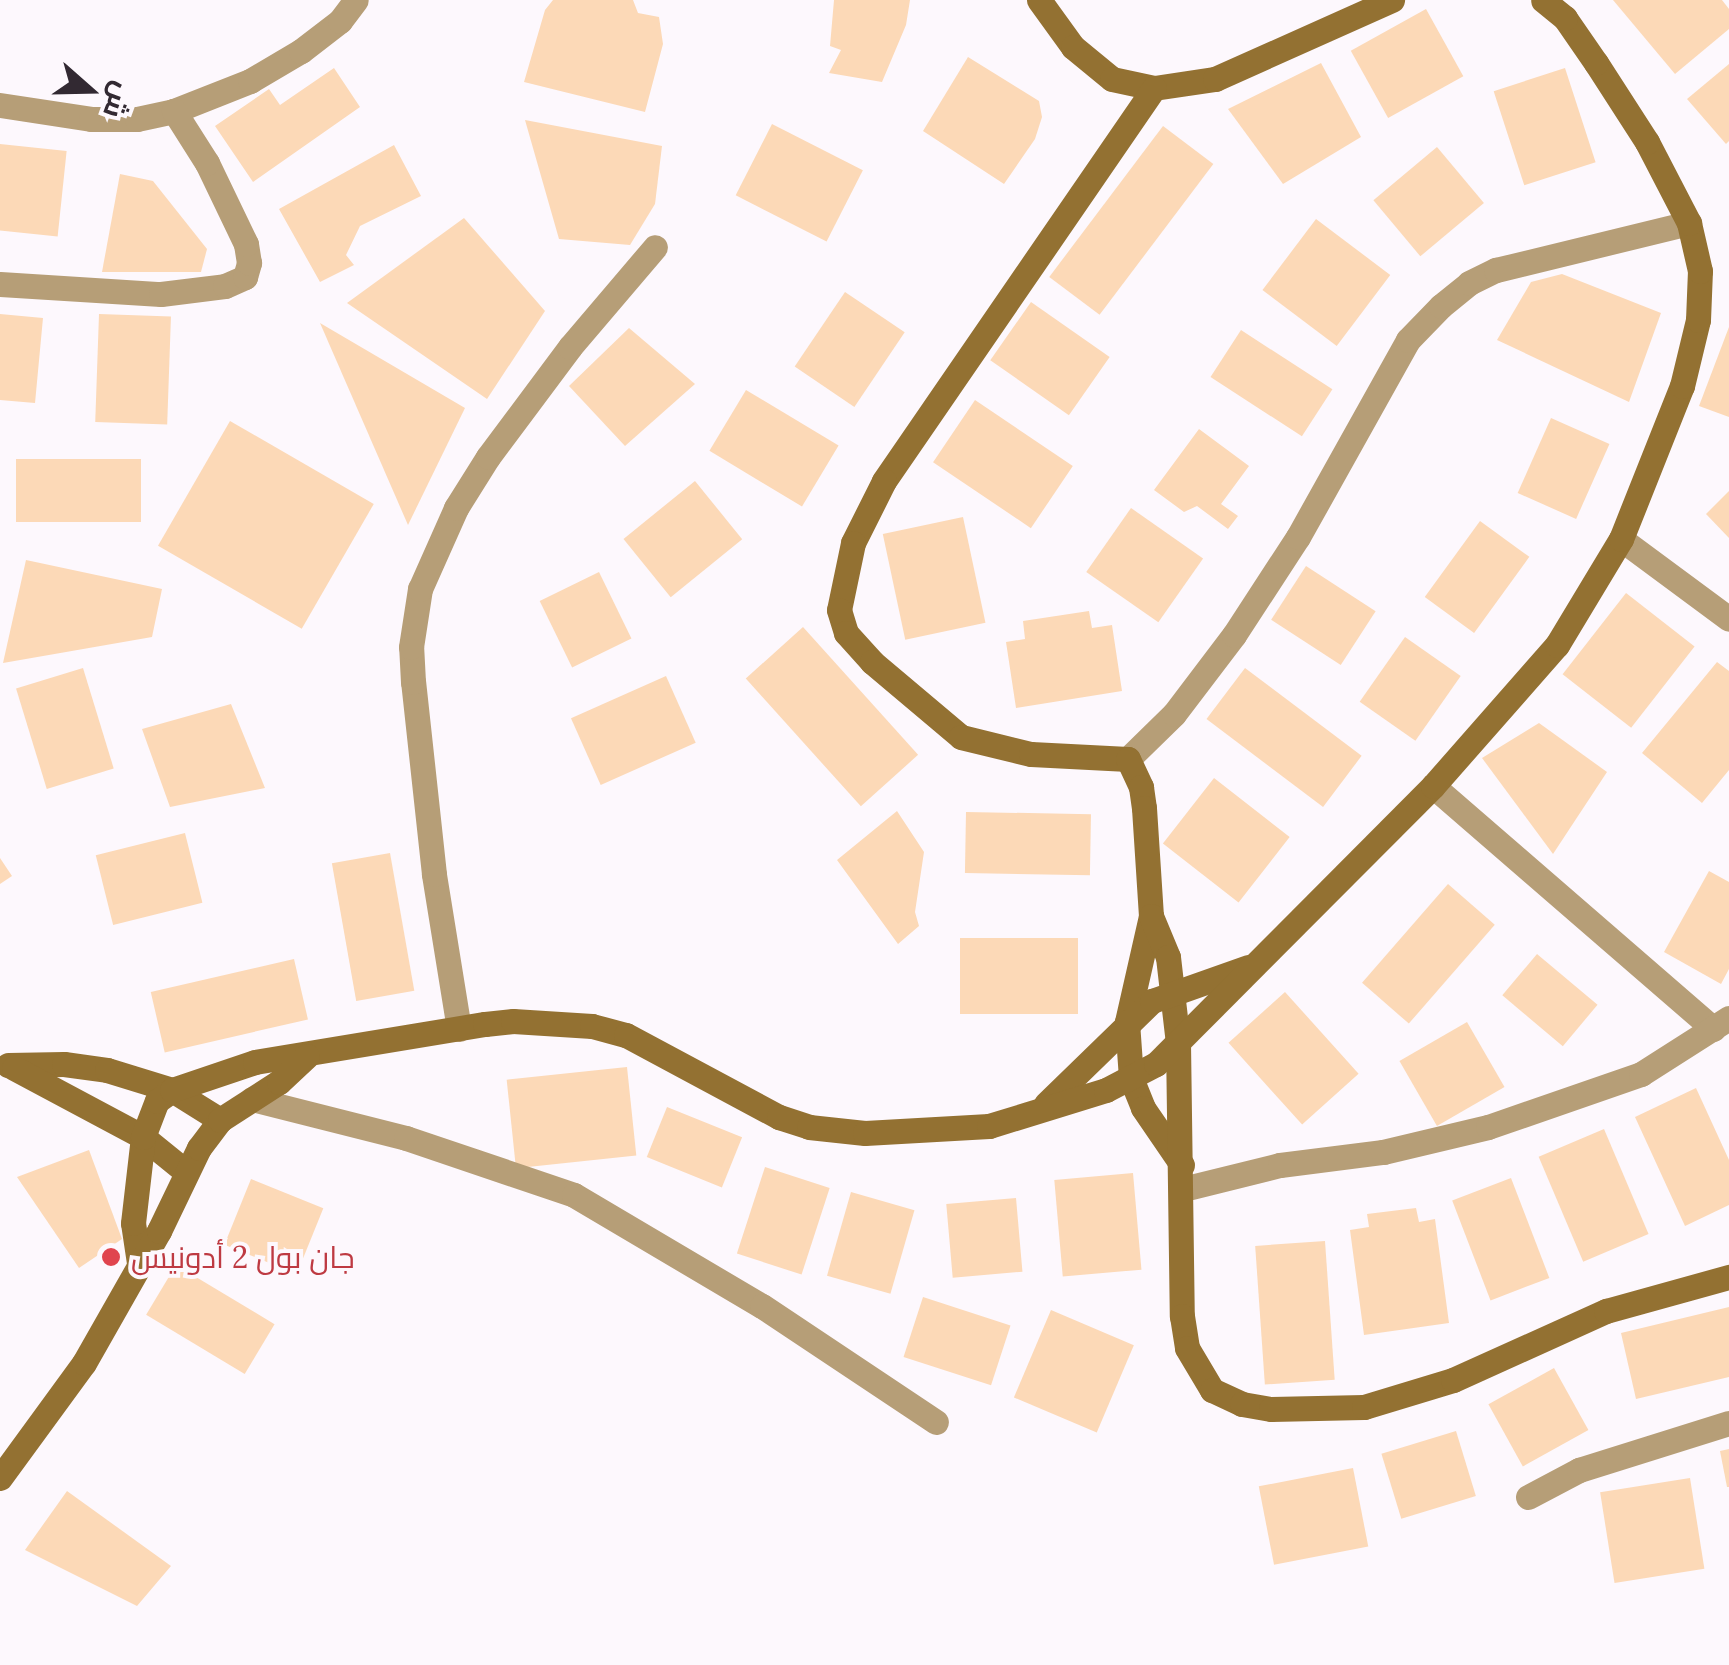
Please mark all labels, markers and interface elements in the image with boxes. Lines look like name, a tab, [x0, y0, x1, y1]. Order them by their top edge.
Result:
north arrow	[40, 40, 140, 140]
text: ش	[95, 77, 141, 123]
place label: جان بول 2 أدونيس	[131, 1239, 355, 1275]
marker: جان بول 2 أدونيس	[100, 1246, 122, 1268]

